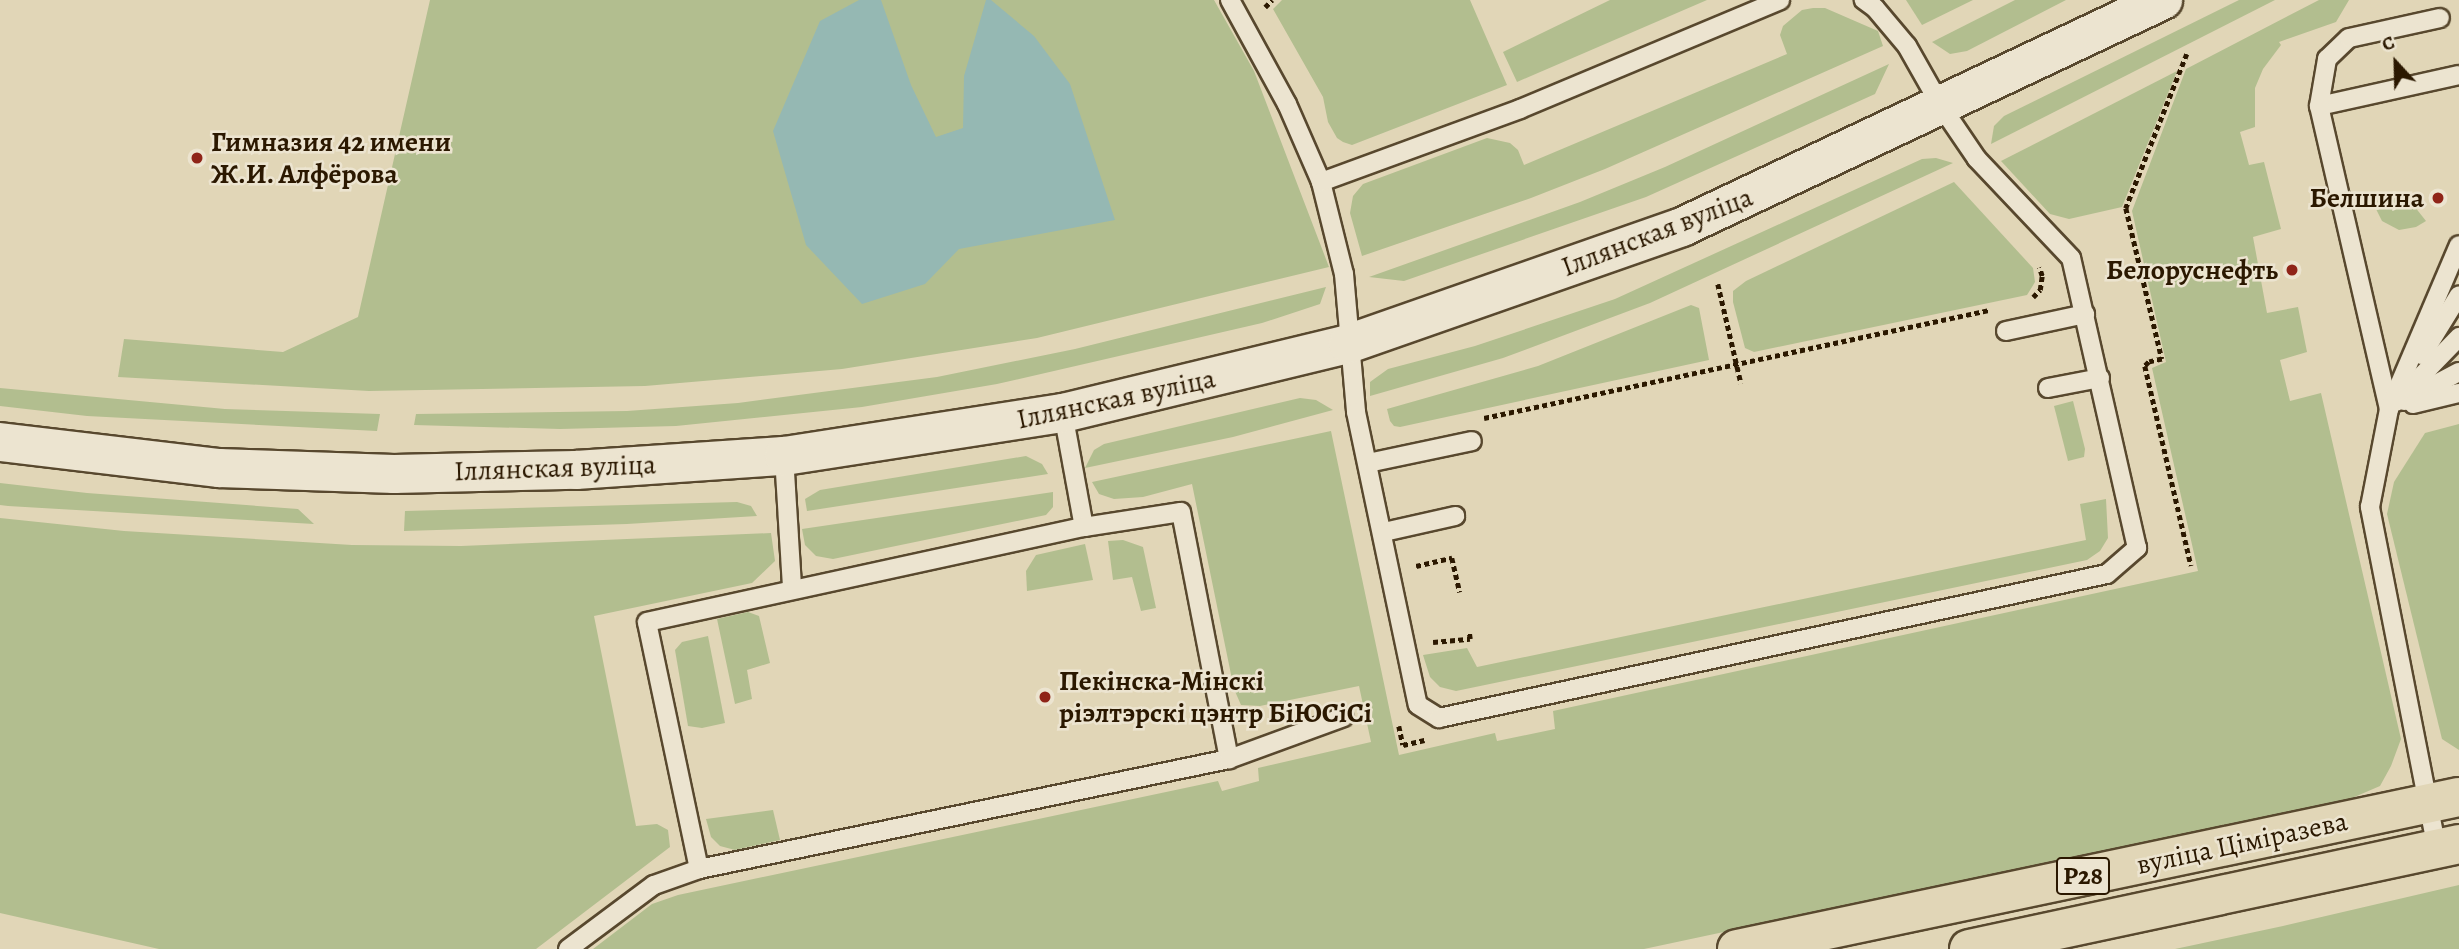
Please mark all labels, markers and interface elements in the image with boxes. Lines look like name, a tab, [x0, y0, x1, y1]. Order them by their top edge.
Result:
north arrow	[2361, 28, 2431, 98]
text: С	[2378, 29, 2398, 58]
place label: Гимназия 42 имени Ж.И. Алфёрова	[211, 125, 451, 191]
marker: Гимназия 42 имени Ж.И. Алфёрова	[189, 150, 205, 166]
street label: Іллянская вуліца	[1557, 180, 1757, 284]
place label: Белшина	[2309, 181, 2424, 215]
marker: Белшина	[2430, 190, 2446, 206]
place label: Белоруснефть	[2106, 253, 2278, 287]
marker: Белоруснефть	[2284, 262, 2300, 278]
street label: Іллянская вуліца	[1014, 362, 1218, 436]
street label: Іллянская вуліца	[453, 448, 657, 488]
place label: Пекінска-Мінскі ріэлтэрскі цэнтр БіЮСіСі	[1059, 664, 1372, 730]
marker: Пекінска-Мінскі ріэлтэрскі цэнтр БіЮСіСі	[1037, 689, 1053, 705]
street label: вуліца Ціміразева	[2133, 804, 2351, 882]
road number: Р28	[2055, 854, 2111, 898]

